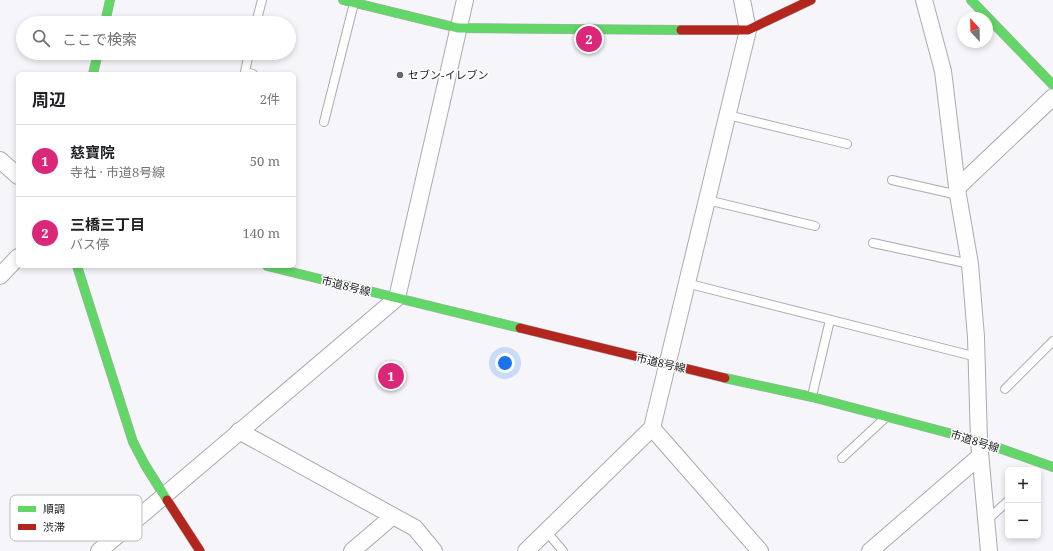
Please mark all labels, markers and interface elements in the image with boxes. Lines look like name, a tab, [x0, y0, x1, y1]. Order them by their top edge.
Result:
north arrow	[957, 12, 993, 48]
search box	[16, 16, 296, 60]
pin: 2	[576, 24, 602, 54]
icon: search	[30, 27, 52, 49]
text: ここで検索	[62, 29, 137, 49]
place label: セブン-イレブン	[408, 67, 488, 82]
marker: セブン-イレブン	[395, 70, 405, 80]
text: 周辺	[32, 88, 66, 111]
text: 2件	[260, 90, 280, 108]
text: 慈寶院	[70, 142, 115, 162]
text: 1	[41, 152, 49, 170]
text: 50 m	[250, 152, 280, 170]
text: 寺社 · 市道8号線	[70, 163, 165, 181]
text: 三橋三丁目	[70, 214, 145, 234]
text: 2	[41, 224, 49, 242]
text: 140 m	[243, 224, 280, 242]
text: バス停	[70, 235, 109, 253]
street label: 市道8号線	[320, 272, 372, 299]
street label: 市道8号線	[635, 350, 687, 375]
your location	[495, 353, 515, 373]
pin: 1	[378, 361, 404, 391]
street label: 市道8号線	[949, 426, 1001, 455]
map controls	[1005, 467, 1041, 539]
button: +	[1005, 467, 1041, 503]
legend	[10, 495, 142, 541]
text: 順調	[43, 501, 65, 516]
button: −	[1005, 503, 1041, 539]
text: 渋滞	[43, 519, 65, 534]

